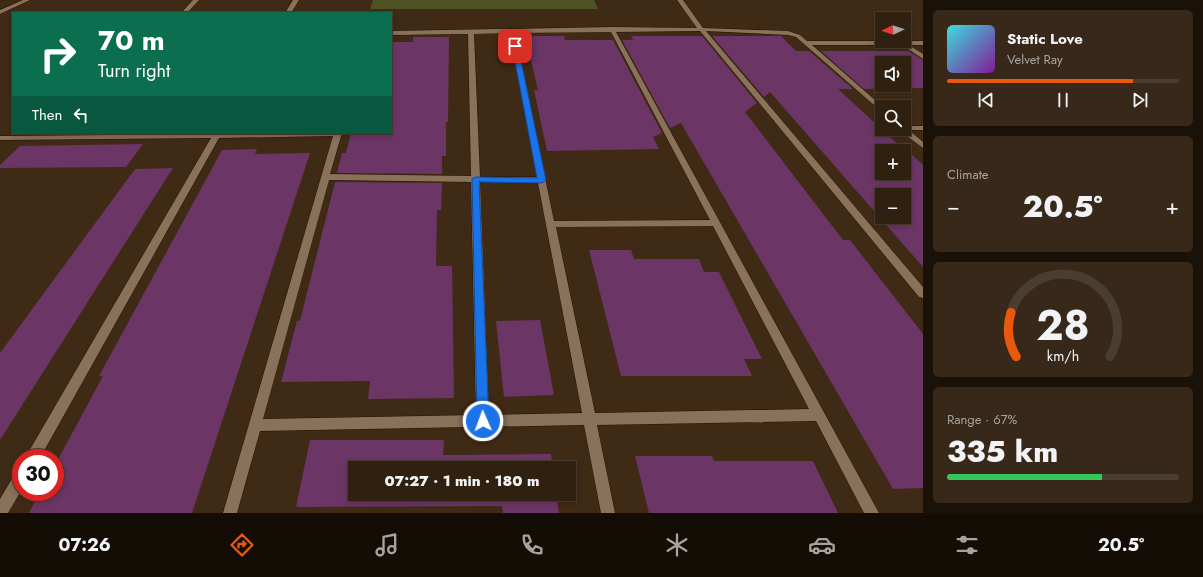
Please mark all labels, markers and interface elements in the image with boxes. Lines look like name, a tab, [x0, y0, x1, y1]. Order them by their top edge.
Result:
north arrow	[875, 12, 911, 48]
map controls	[875, 12, 911, 224]
text: 70 m	[98, 20, 165, 61]
icon: right	[32, 28, 84, 80]
text: Static Love	[1007, 28, 1083, 50]
pin	[498, 29, 532, 63]
icon: arrive	[504, 35, 526, 57]
text: Velvet Ray	[1007, 50, 1063, 69]
button: sound	[875, 56, 911, 92]
text: Turn right	[98, 58, 170, 84]
icon: previous	[975, 89, 997, 111]
icon: pause	[1052, 89, 1074, 111]
icon: next	[1129, 89, 1151, 111]
button: search	[875, 100, 911, 136]
text: Then	[32, 104, 62, 126]
icon: left	[70, 104, 92, 126]
button: +	[875, 144, 911, 180]
text: Climate	[947, 165, 988, 184]
text: 20.5°	[1023, 185, 1103, 228]
button: −	[875, 188, 911, 224]
text: −	[947, 190, 960, 222]
text: +	[1165, 190, 1179, 222]
text: 28	[1036, 295, 1090, 356]
text: km/h	[1047, 346, 1079, 366]
position arrow	[462, 400, 504, 442]
text: Range · 67%	[947, 410, 1017, 429]
text: 335 km	[947, 430, 1058, 473]
speed limit sign: 30	[12, 449, 64, 501]
text: 07:27 · 1 min · 180 m	[385, 470, 539, 492]
icon: directions	[228, 531, 256, 559]
icon: music	[373, 531, 401, 559]
icon: phone	[518, 531, 546, 559]
icon: climate	[663, 531, 691, 559]
icon: car	[808, 531, 836, 559]
icon: filters	[953, 531, 981, 559]
text: 07:26	[59, 532, 111, 558]
text: 20.5°	[1098, 532, 1144, 558]

